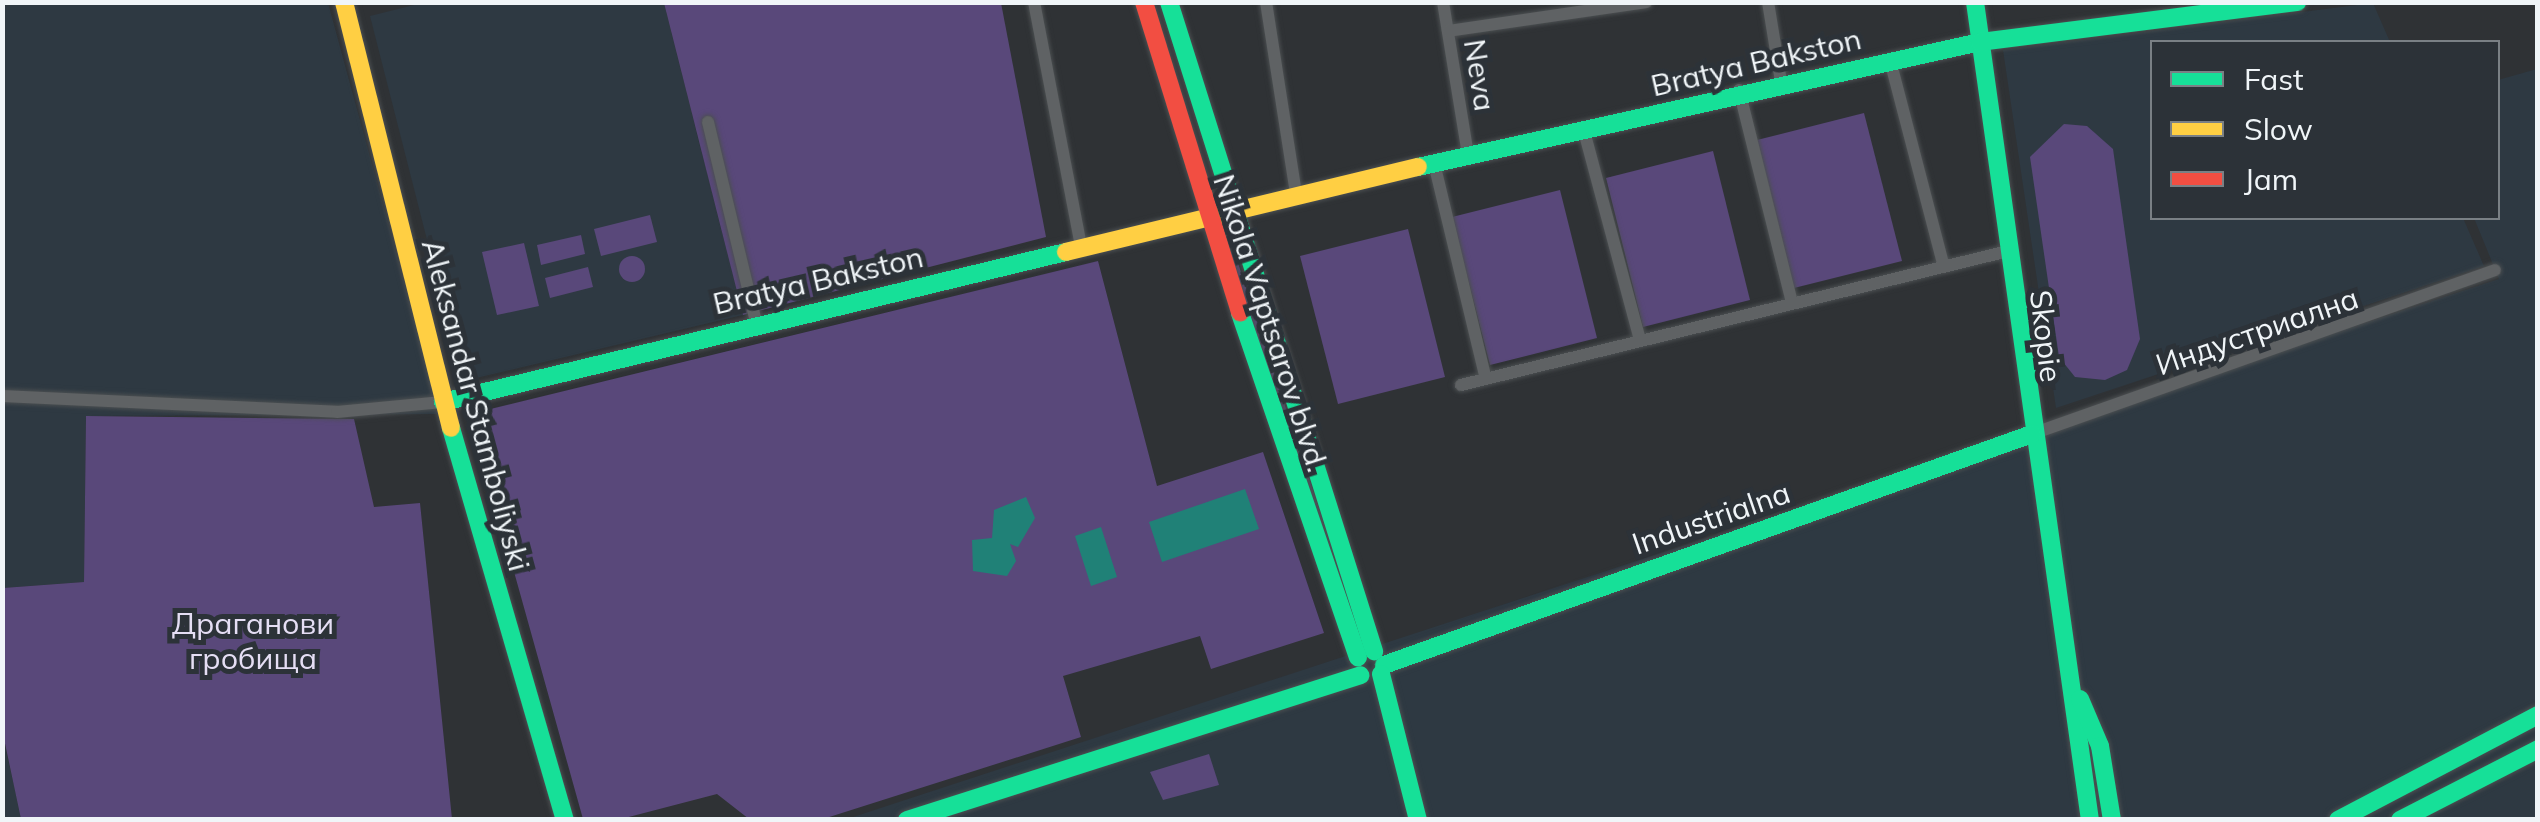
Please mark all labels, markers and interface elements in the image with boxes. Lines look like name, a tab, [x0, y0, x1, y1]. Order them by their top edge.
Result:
street label: Bratya Bakston	[1647, 20, 1865, 104]
street label: Neva	[1457, 37, 1503, 113]
legend	[2150, 40, 2500, 220]
text: Fast	[2244, 60, 2304, 98]
text: Slow	[2244, 110, 2313, 148]
text: Jam	[2244, 160, 2298, 198]
street label: Nikola Vaptsarov blvd.	[1206, 170, 1336, 476]
street label: Aleksandar Stamboliyski	[414, 235, 538, 575]
street label: Bratya Bakston	[709, 238, 927, 322]
street label: Индустриална	[2151, 280, 2363, 382]
street label: Skopie	[2023, 288, 2069, 384]
street label: Industrialna	[1627, 474, 1795, 562]
park label: Драганови гробища	[172, 605, 334, 676]

